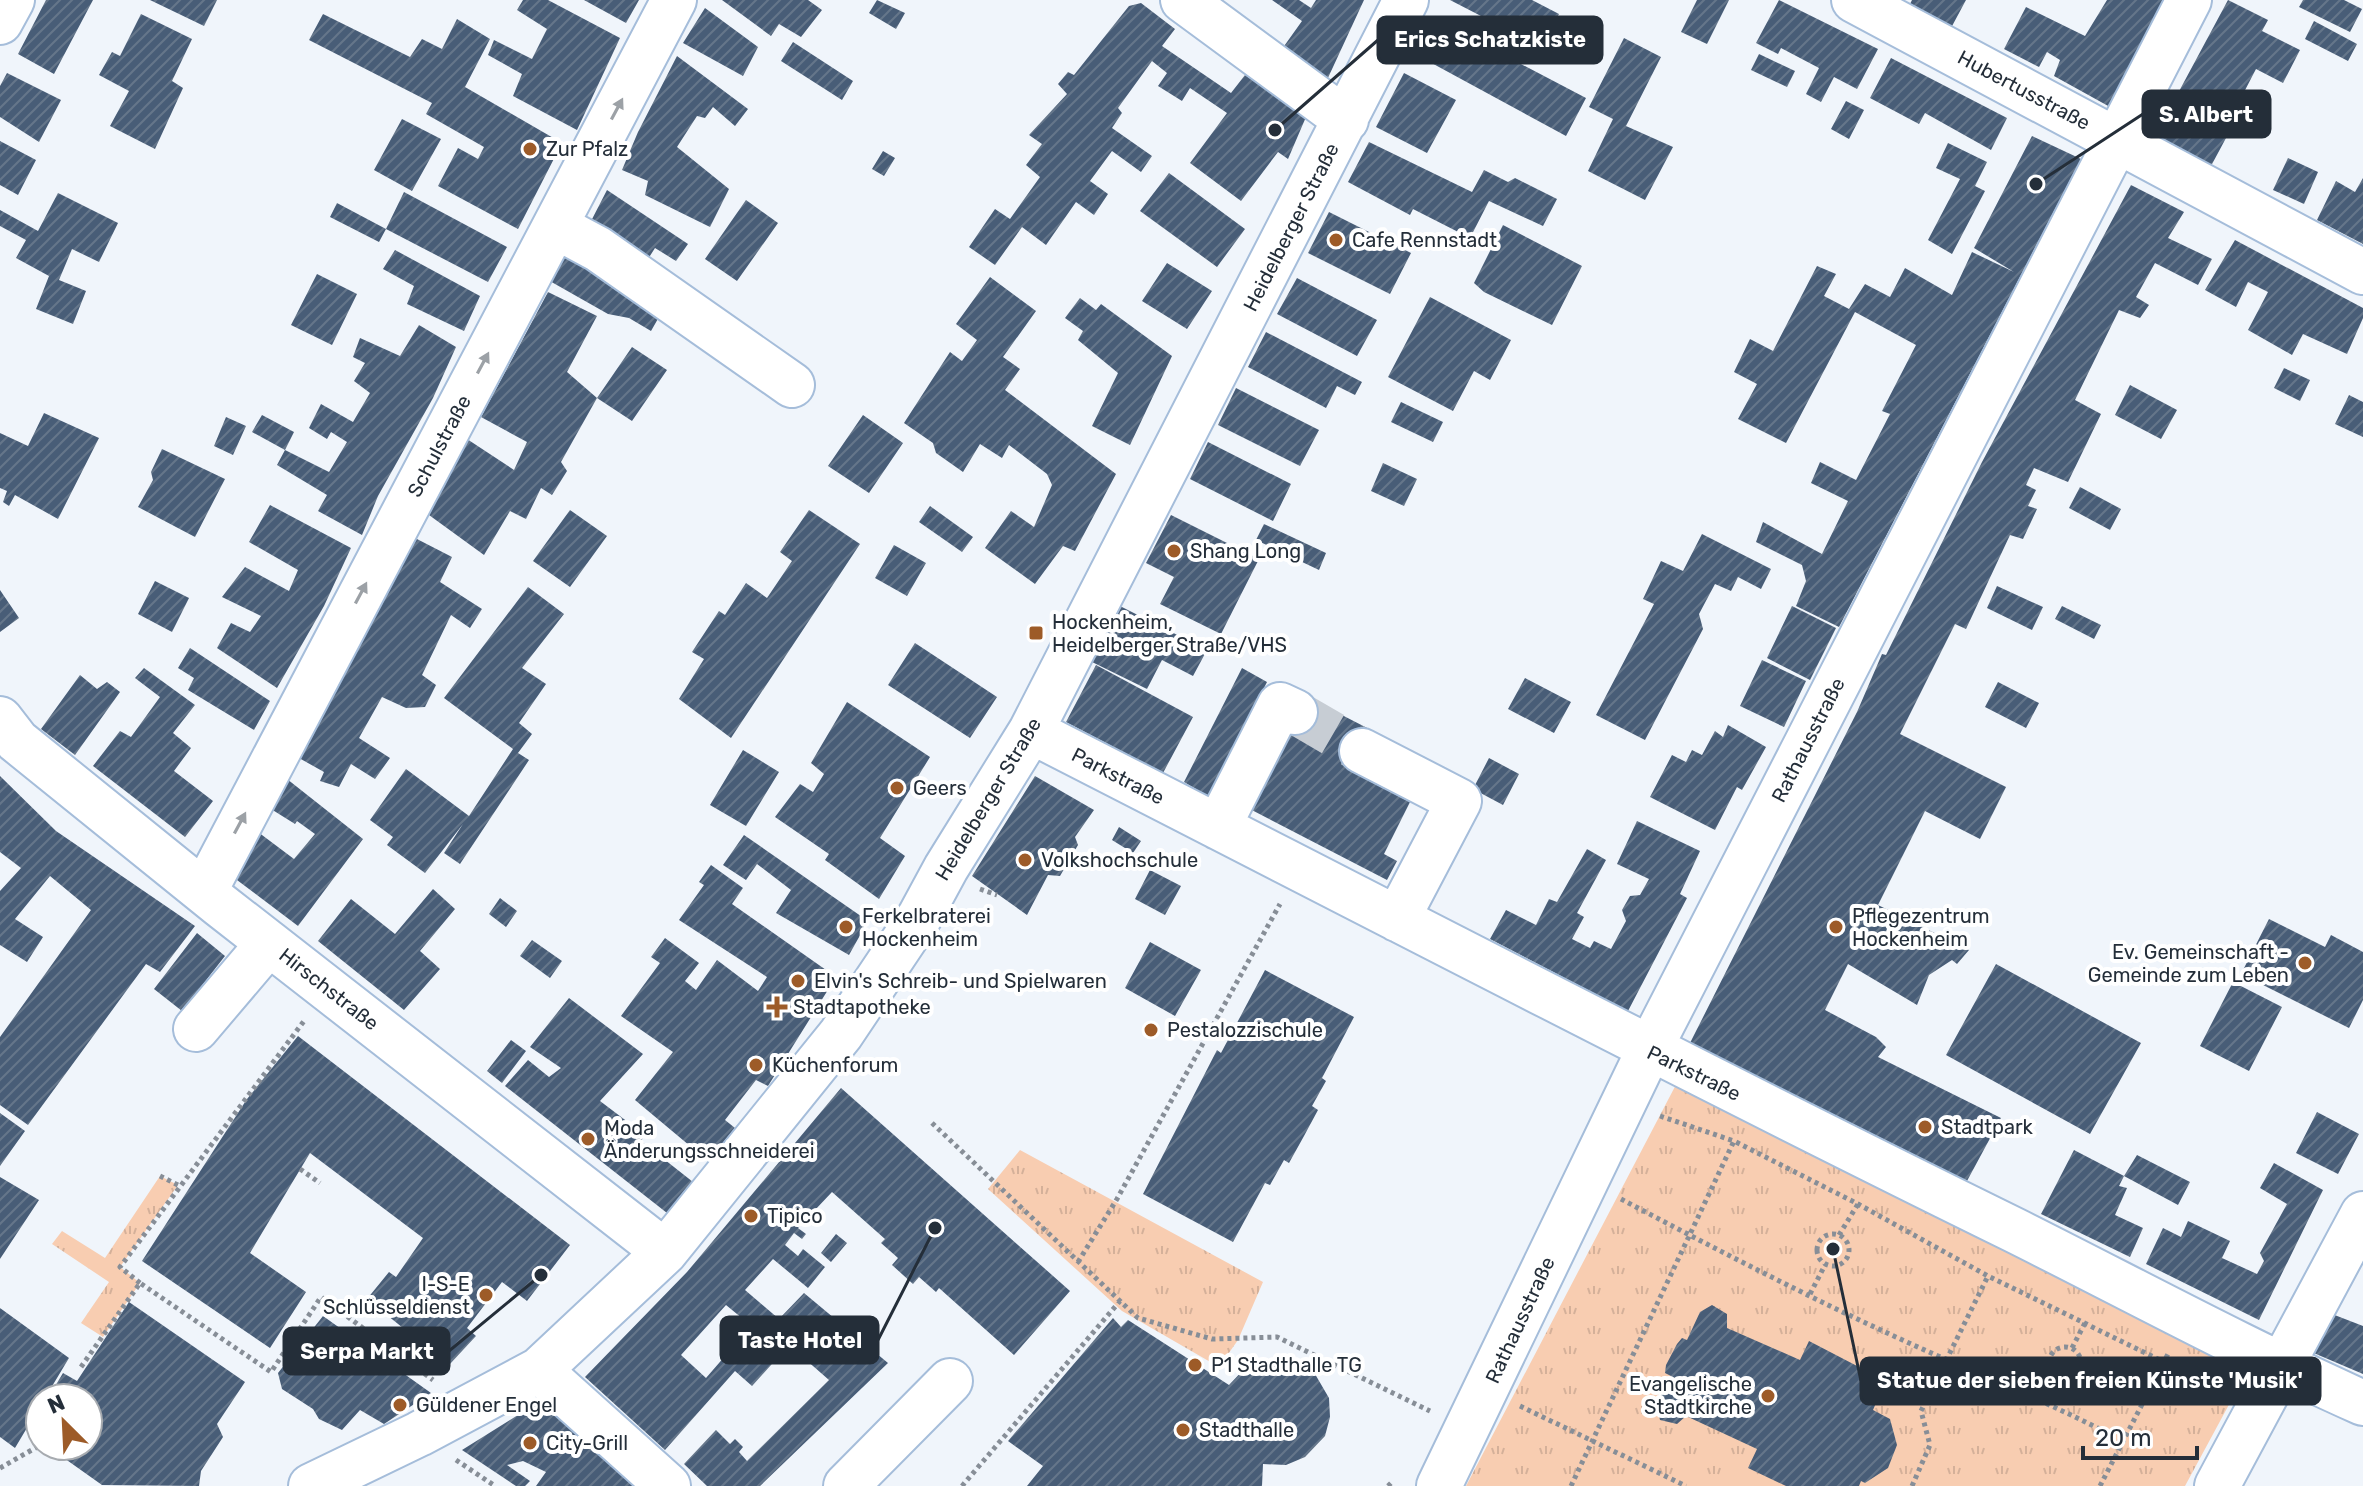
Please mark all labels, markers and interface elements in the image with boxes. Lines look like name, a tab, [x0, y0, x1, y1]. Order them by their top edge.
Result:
callout: Erics Schatzkiste	[1378, 17, 1602, 63]
text: Erics Schatzkiste	[1394, 26, 1586, 53]
street label: Hubertusstraße	[1954, 45, 2094, 135]
callout: S. Albert	[2143, 91, 2270, 137]
one-way arrow	[611, 97, 624, 120]
text: S. Albert	[2159, 101, 2253, 128]
place label: Zur Pfalz	[546, 137, 628, 161]
street label: Heidelberger Straße	[1238, 139, 1344, 315]
marker: Zur Pfalz	[521, 140, 539, 158]
place label: Cafe Rennstadt	[1352, 228, 1497, 252]
marker: Cafe Rennstadt	[1327, 231, 1345, 249]
one-way arrow	[476, 352, 489, 375]
street label: Schulstraße	[402, 391, 476, 501]
place label: Shang Long	[1190, 539, 1301, 563]
marker: Shang Long	[1165, 542, 1183, 560]
one-way arrow	[355, 582, 368, 605]
place label: Hockenheim, Heidelberger Straße/VHS	[1052, 610, 1287, 657]
marker: Hockenheim, Heidelberger Straße/VHS	[1027, 624, 1045, 642]
street label: Rathausstraße	[1766, 674, 1850, 806]
street label: Heidelberger Straße	[930, 713, 1046, 885]
street label: Parkstraße	[1068, 742, 1168, 810]
place label: Geers	[913, 776, 967, 800]
marker: Geers	[888, 779, 906, 797]
one-way arrow	[234, 812, 247, 835]
place label: Volkshochschule	[1041, 848, 1198, 872]
marker: Volkshochschule	[1016, 851, 1034, 869]
place label: Ferkelbraterei Hockenheim	[862, 904, 991, 951]
place label: Pflegezentrum Hockenheim	[1852, 904, 1990, 951]
marker: Ferkelbraterei Hockenheim	[837, 918, 855, 936]
marker: Pflegezentrum Hockenheim	[1827, 918, 1845, 936]
place label: Ev. Gemeinschaft - Gemeinde zum Leben	[2088, 940, 2289, 987]
street label: Hirschstraße	[274, 943, 384, 1035]
marker: Ev. Gemeinschaft - Gemeinde zum Leben	[2296, 954, 2314, 972]
place label: Elvin's Schreib- und Spielwaren	[814, 969, 1107, 993]
marker: Elvin's Schreib- und Spielwaren	[789, 972, 807, 990]
place label: Stadtapotheke	[793, 995, 931, 1019]
marker: Stadtapotheke	[768, 998, 786, 1016]
place label: Pestalozzischule	[1167, 1018, 1323, 1042]
marker: Pestalozzischule	[1142, 1021, 1160, 1039]
street label: Parkstraße	[1643, 1040, 1745, 1106]
place label: Küchenforum	[772, 1053, 898, 1077]
marker: Küchenforum	[747, 1056, 765, 1074]
place label: Stadtpark	[1941, 1115, 2034, 1139]
place label: Moda Änderungsschneiderei	[604, 1116, 815, 1163]
marker: Stadtpark	[1916, 1118, 1934, 1136]
marker: Moda Änderungsschneiderei	[579, 1130, 597, 1148]
place label: Tipico	[767, 1204, 823, 1228]
marker: Tipico	[742, 1207, 760, 1225]
street label: Rathausstraße	[1480, 1253, 1560, 1387]
place label: I-S-E Schlüsseldienst	[323, 1272, 470, 1319]
marker: I-S-E Schlüsseldienst	[477, 1286, 495, 1304]
callout: Taste Hotel	[721, 1317, 878, 1363]
text: Taste Hotel	[738, 1327, 862, 1354]
callout: Serpa Markt	[284, 1328, 449, 1374]
text: Serpa Markt	[300, 1338, 434, 1365]
place label: P1 Stadthalle TG	[1211, 1353, 1362, 1377]
marker: P1 Stadthalle TG	[1186, 1356, 1204, 1374]
callout: Statue der sieben freien Künste 'Musik'	[1861, 1358, 2320, 1404]
text: Statue der sieben freien Künste 'Musik'	[1877, 1367, 2303, 1394]
place label: Evangelische Stadtkirche	[1629, 1372, 1752, 1419]
north arrow	[24, 1382, 104, 1462]
marker: Evangelische Stadtkirche	[1759, 1387, 1777, 1405]
text: N	[43, 1389, 69, 1420]
place label: Güldener Engel	[416, 1393, 557, 1417]
marker: Güldener Engel	[391, 1396, 409, 1414]
scale bar	[2083, 1410, 2197, 1460]
place label: Stadthalle	[1199, 1418, 1294, 1442]
marker: Stadthalle	[1174, 1421, 1192, 1439]
text: 20 m	[2095, 1424, 2152, 1452]
place label: City-Grill	[546, 1431, 628, 1455]
marker: City-Grill	[521, 1434, 539, 1452]

